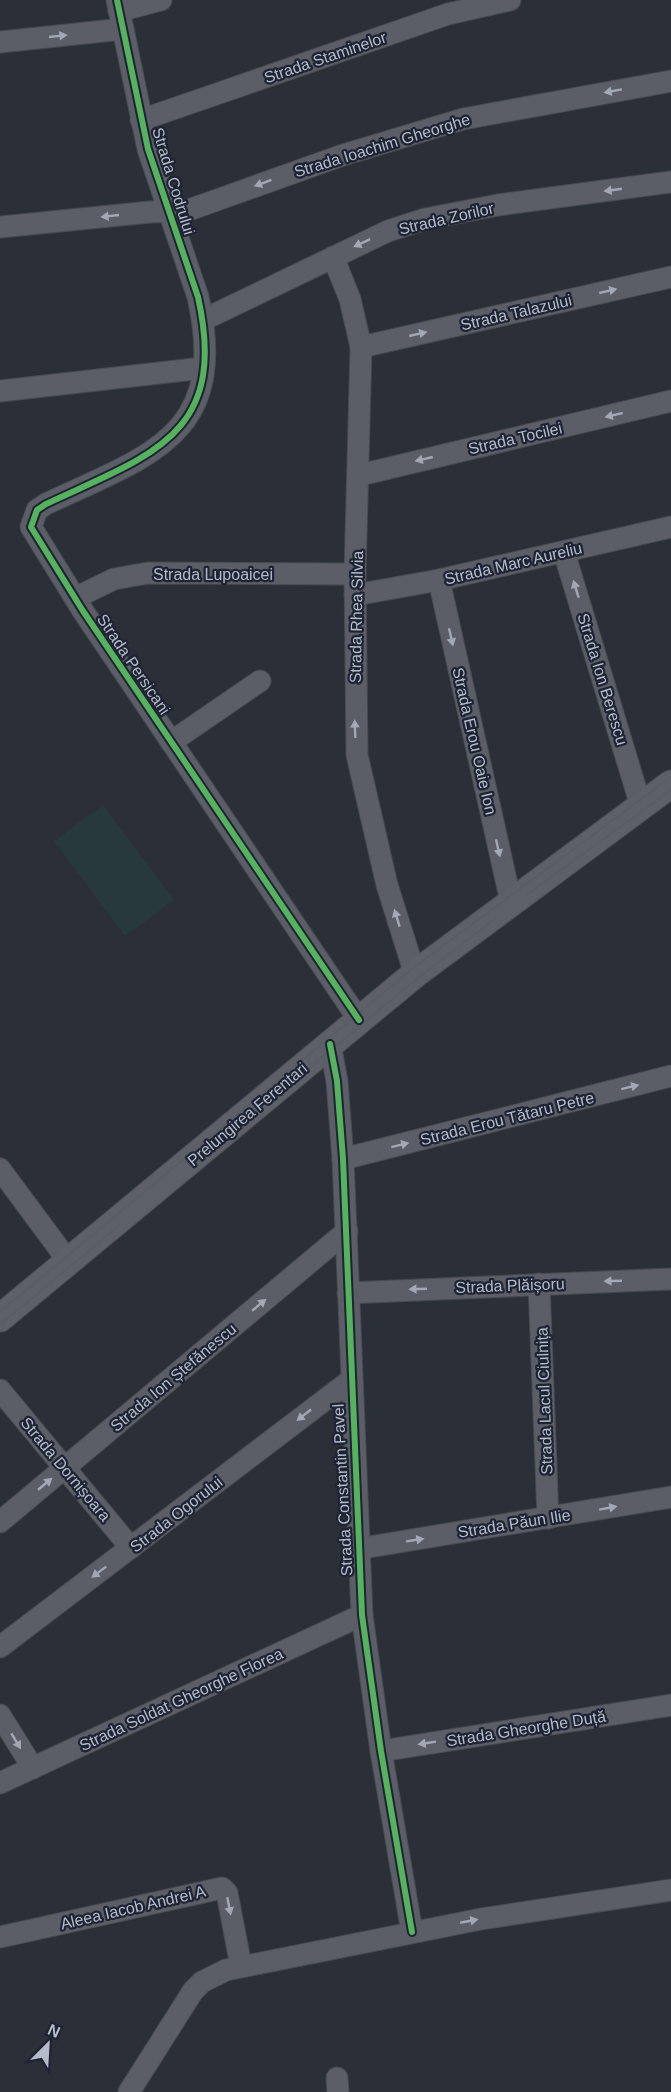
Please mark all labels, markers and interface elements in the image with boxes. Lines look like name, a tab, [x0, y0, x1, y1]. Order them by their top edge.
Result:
street label: Strada Staminelor	[262, 28, 389, 86]
one-way arrow	[49, 31, 68, 41]
one-way arrow	[604, 87, 623, 96]
street label: Strada Ioachim Gheorghe	[292, 111, 472, 180]
street label: Strada Codrului	[149, 126, 198, 237]
one-way arrow	[254, 179, 272, 189]
one-way arrow	[603, 185, 622, 195]
street label: Strada Zorilor	[397, 199, 496, 238]
one-way arrow	[100, 211, 119, 221]
one-way arrow	[353, 239, 371, 249]
one-way arrow	[599, 286, 618, 295]
street label: Strada Talazului	[459, 291, 573, 334]
one-way arrow	[409, 329, 428, 338]
one-way arrow	[605, 410, 623, 420]
street label: Strada Tocilei	[467, 419, 564, 458]
one-way arrow	[415, 455, 434, 465]
street label: Strada Marc Aureliu	[443, 539, 583, 588]
street label: Strada Rhea Silvia	[347, 551, 366, 683]
street label: Strada Lupoaicei	[153, 566, 273, 583]
one-way arrow	[570, 580, 580, 598]
street label: Strada Persicani	[94, 611, 173, 718]
street label: Strada Ion Berescu	[574, 611, 631, 747]
one-way arrow	[447, 628, 457, 646]
street label: Strada Erou Oaie Ion	[449, 666, 500, 816]
one-way arrow	[351, 719, 360, 738]
one-way arrow	[494, 838, 504, 857]
one-way arrow	[392, 909, 401, 927]
street label: Prelungirea Ferentari	[184, 1060, 310, 1169]
one-way arrow	[621, 1081, 639, 1091]
street label: Strada Erou Tătaru Petre	[418, 1089, 596, 1148]
one-way arrow	[391, 1139, 409, 1149]
street label: Strada Plăișoru	[455, 1275, 565, 1296]
one-way arrow	[603, 1277, 622, 1286]
one-way arrow	[408, 1285, 427, 1294]
one-way arrow	[251, 1299, 267, 1312]
street label: Strada Ion Ștefănescu	[107, 1320, 239, 1435]
street label: Strada Lacul Ciulnița	[533, 1327, 556, 1475]
street label: Strada Constantin Pavel	[329, 1403, 356, 1577]
one-way arrow	[296, 1409, 312, 1421]
street label: Strada Dornișoara	[17, 1414, 114, 1525]
street label: Strada Ogorului	[127, 1473, 226, 1556]
one-way arrow	[37, 1478, 52, 1491]
one-way arrow	[598, 1503, 617, 1512]
street label: Strada Păun Ilie	[457, 1506, 572, 1541]
one-way arrow	[406, 1535, 425, 1544]
one-way arrow	[92, 1566, 108, 1578]
street label: Strada Soldat Gheorghe Florea	[77, 1645, 286, 1754]
street label: Strada Gheorghe Duță	[445, 1707, 607, 1749]
one-way arrow	[11, 1733, 22, 1749]
one-way arrow	[417, 1739, 436, 1748]
street label: Aleea Iacob Andrei A	[59, 1882, 208, 1932]
one-way arrow	[225, 1897, 234, 1916]
one-way arrow	[460, 1917, 479, 1926]
north arrow	[18, 2014, 78, 2074]
text: N	[45, 2021, 63, 2041]

